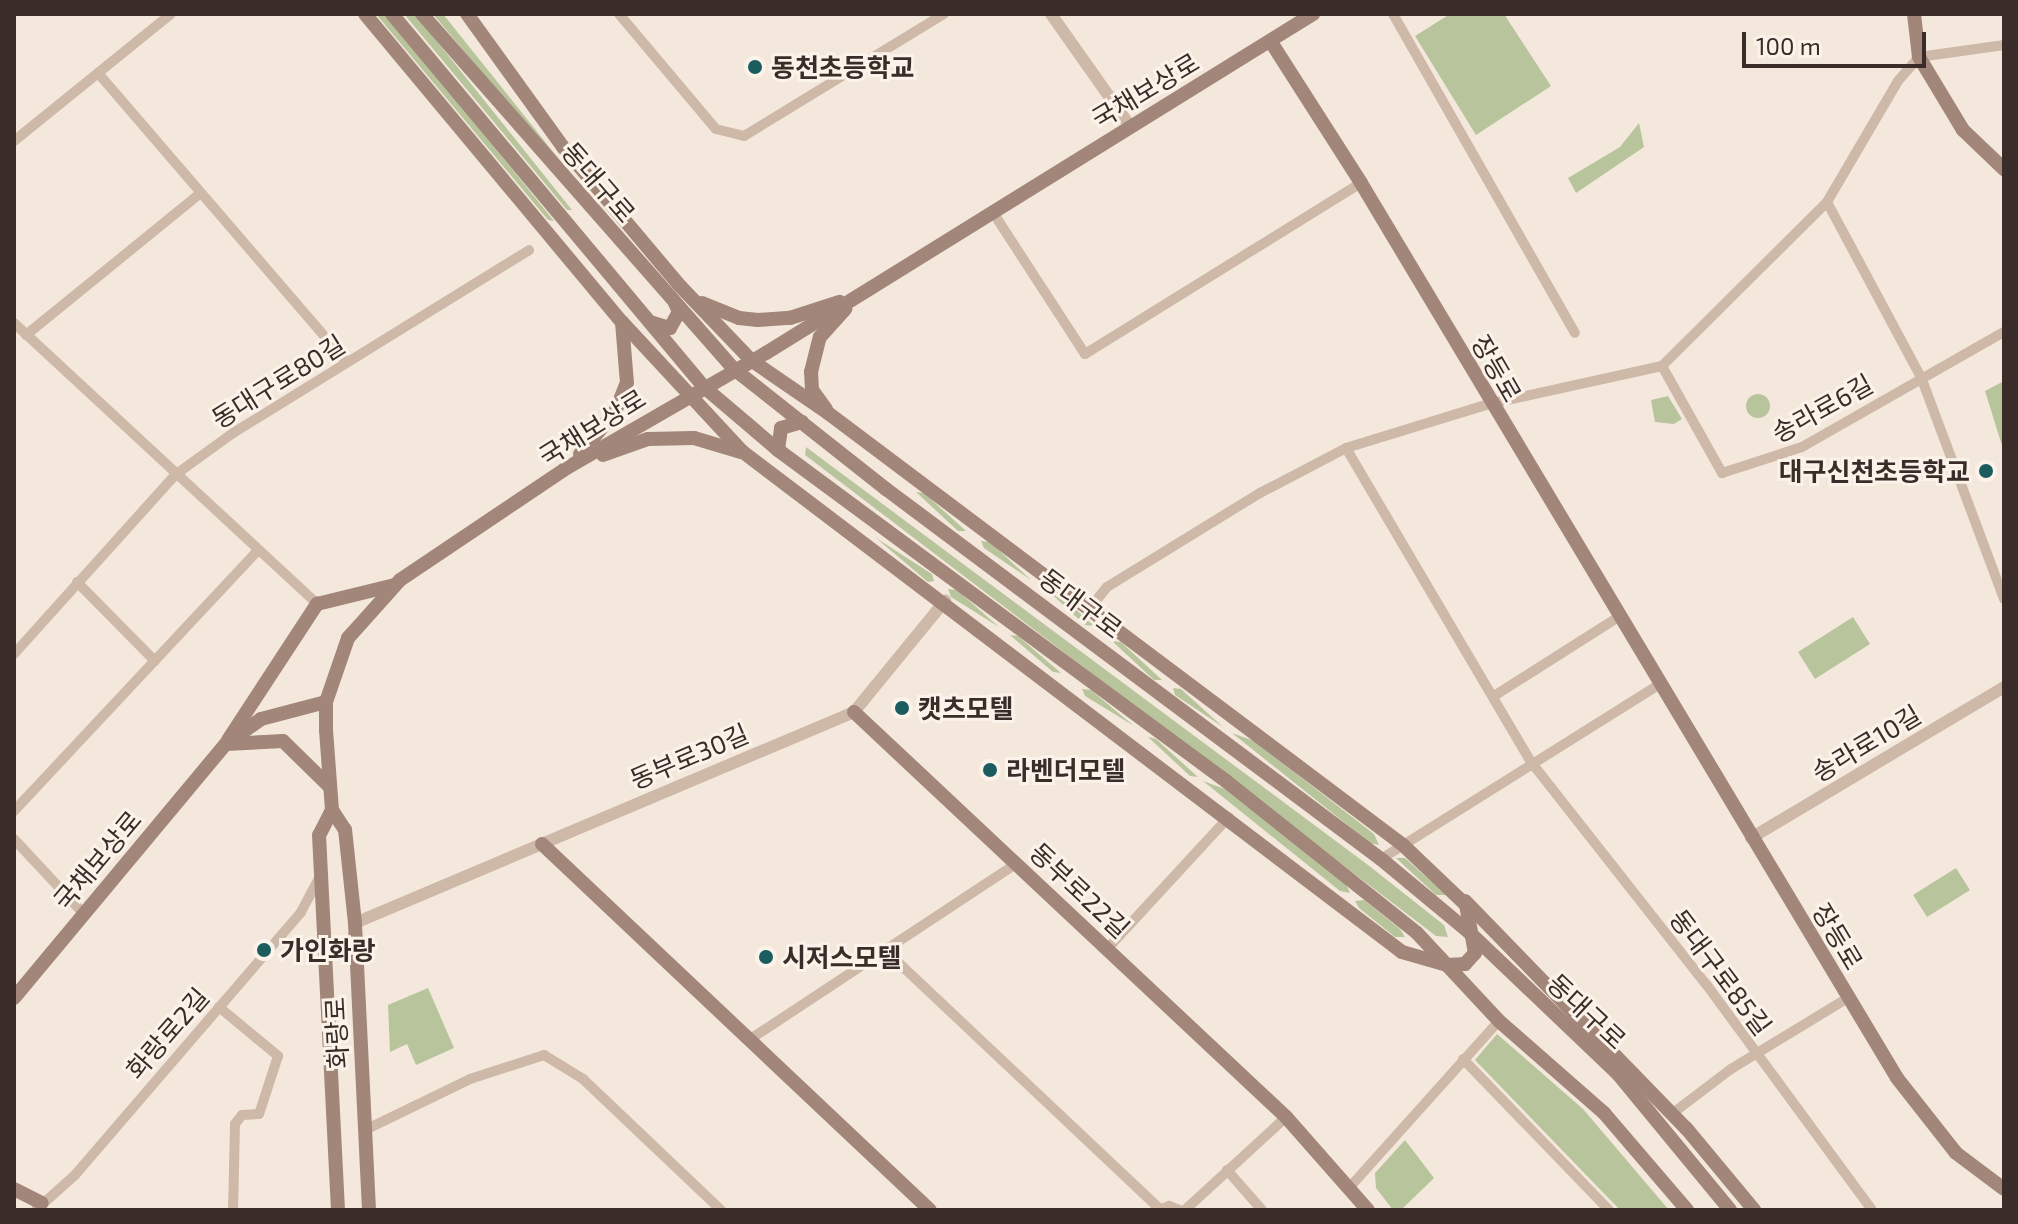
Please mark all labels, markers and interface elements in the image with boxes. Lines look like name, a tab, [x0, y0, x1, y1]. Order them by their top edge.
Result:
scale bar	[1746, 16, 1930, 66]
text: 100 m	[1756, 31, 1821, 60]
street label: 국채보상로	[1086, 46, 1204, 134]
place label: 동천초등학교	[771, 51, 915, 83]
marker: 동천초등학교	[746, 58, 764, 76]
street label: 동대구로	[556, 136, 642, 228]
street label: 동대구로80길	[206, 328, 350, 434]
street label: 장등로	[1466, 329, 1528, 407]
street label: 송라로6길	[1766, 368, 1878, 448]
street label: 국채보상로	[533, 382, 651, 472]
place label: 대구신천초등학교	[1779, 455, 1970, 487]
marker: 대구신천초등학교	[1977, 462, 1995, 480]
street label: 동대구로	[1033, 562, 1129, 644]
place label: 캣츠모텔	[918, 692, 1014, 724]
street label: 송라로10길	[1806, 698, 1926, 788]
marker: 캣츠모텔	[893, 699, 911, 717]
street label: 동부로30길	[625, 717, 753, 795]
place label: 라벤더모텔	[1006, 754, 1126, 786]
marker: 라벤더모텔	[981, 761, 999, 779]
street label: 국채보상로	[47, 804, 147, 916]
street label: 동부로22길	[1024, 836, 1136, 944]
street label: 장등로	[1806, 897, 1870, 975]
street label: 동대구로85길	[1664, 903, 1778, 1041]
place label: 가인화랑	[280, 934, 376, 966]
marker: 가인화랑	[255, 941, 273, 959]
place label: 시저스모텔	[782, 941, 902, 973]
marker: 시저스모텔	[757, 948, 775, 966]
street label: 동대구로	[1541, 967, 1633, 1055]
street label: 화랑로2길	[119, 981, 215, 1085]
street label: 화랑로	[319, 996, 353, 1070]

